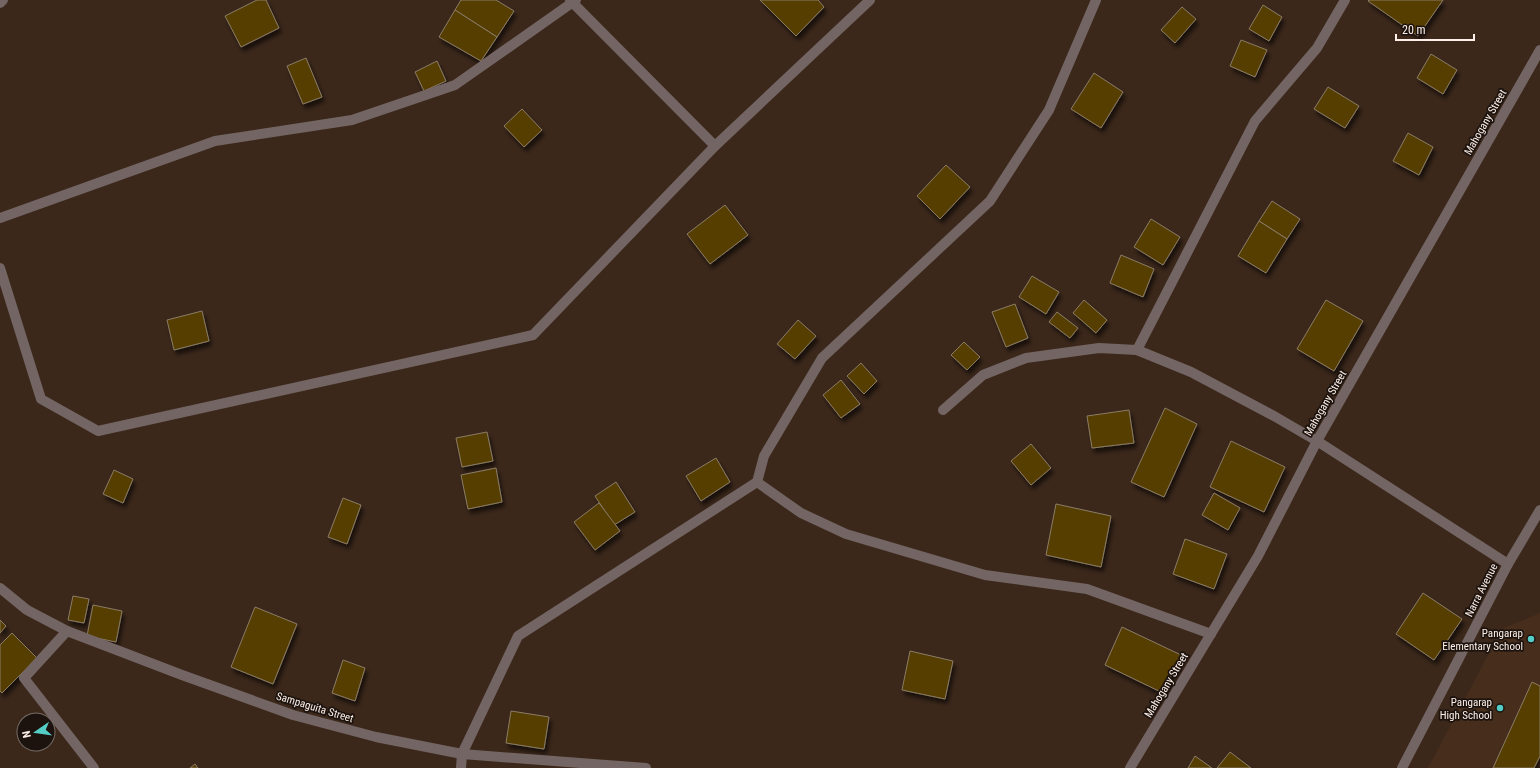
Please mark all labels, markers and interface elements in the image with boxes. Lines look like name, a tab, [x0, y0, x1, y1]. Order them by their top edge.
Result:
scale bar	[1396, 16, 1474, 42]
text: 20 m	[1402, 23, 1426, 37]
street label: Mahogany Street	[1461, 87, 1509, 157]
street label: Mahogany Street	[1301, 368, 1349, 438]
street label: Narra Avenue	[1462, 561, 1500, 619]
place label: Pangarap Elementary School	[1442, 627, 1523, 653]
marker: Pangarap Elementary School	[1526, 634, 1536, 644]
street label: Mahogany Street	[1142, 650, 1191, 720]
street label: Sampaguita Street	[275, 690, 355, 725]
place label: Pangarap High School	[1440, 696, 1492, 722]
marker: Pangarap High School	[1495, 703, 1505, 713]
north arrow	[16, 712, 56, 752]
text: N	[20, 729, 34, 739]

